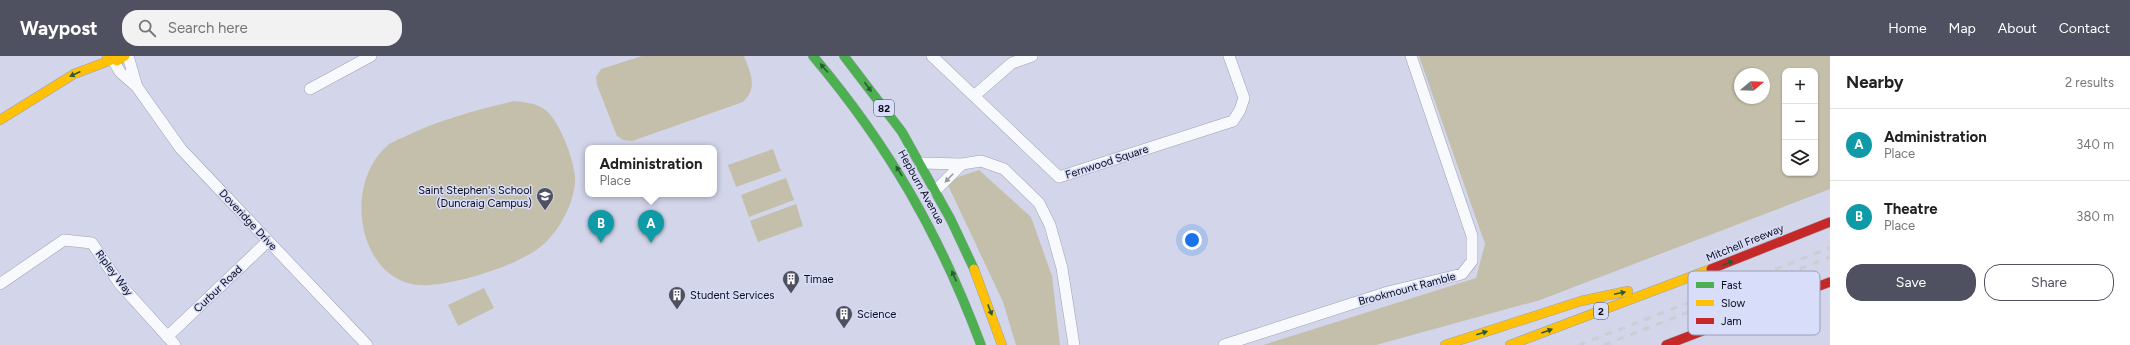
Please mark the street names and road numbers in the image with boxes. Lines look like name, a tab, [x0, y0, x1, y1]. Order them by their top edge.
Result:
road number: 82	[874, 100, 894, 116]
street label: Fernwood Square	[1064, 142, 1150, 182]
street label: Hepburn Avenue	[895, 147, 947, 227]
street label: Doveridge Drive	[216, 187, 280, 253]
street label: Mitchell Freeway	[1704, 221, 1786, 265]
street label: Ripley Way	[93, 247, 136, 299]
street label: Curbur Road	[191, 263, 245, 315]
street label: Brookmount Ramble	[1357, 270, 1457, 308]
road number: 2	[1594, 303, 1608, 319]

